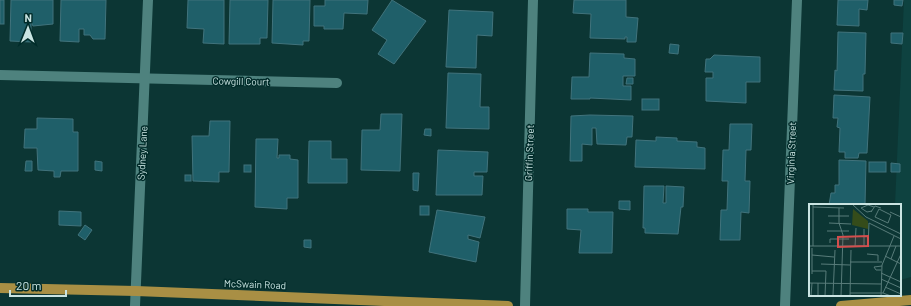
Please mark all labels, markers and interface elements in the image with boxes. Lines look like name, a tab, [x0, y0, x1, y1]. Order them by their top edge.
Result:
north arrow	[8, 8, 48, 48]
text: N	[24, 11, 32, 24]
street label: Cowgill Court	[212, 75, 270, 88]
street label: Virginia Street	[784, 121, 798, 184]
street label: Griffin Street	[522, 124, 536, 181]
street label: Sydney Lane	[135, 126, 149, 180]
inset map	[809, 204, 901, 296]
scale bar	[10, 272, 66, 298]
street label: McSwain Road	[224, 277, 286, 291]
text: 20 m	[16, 278, 42, 292]

